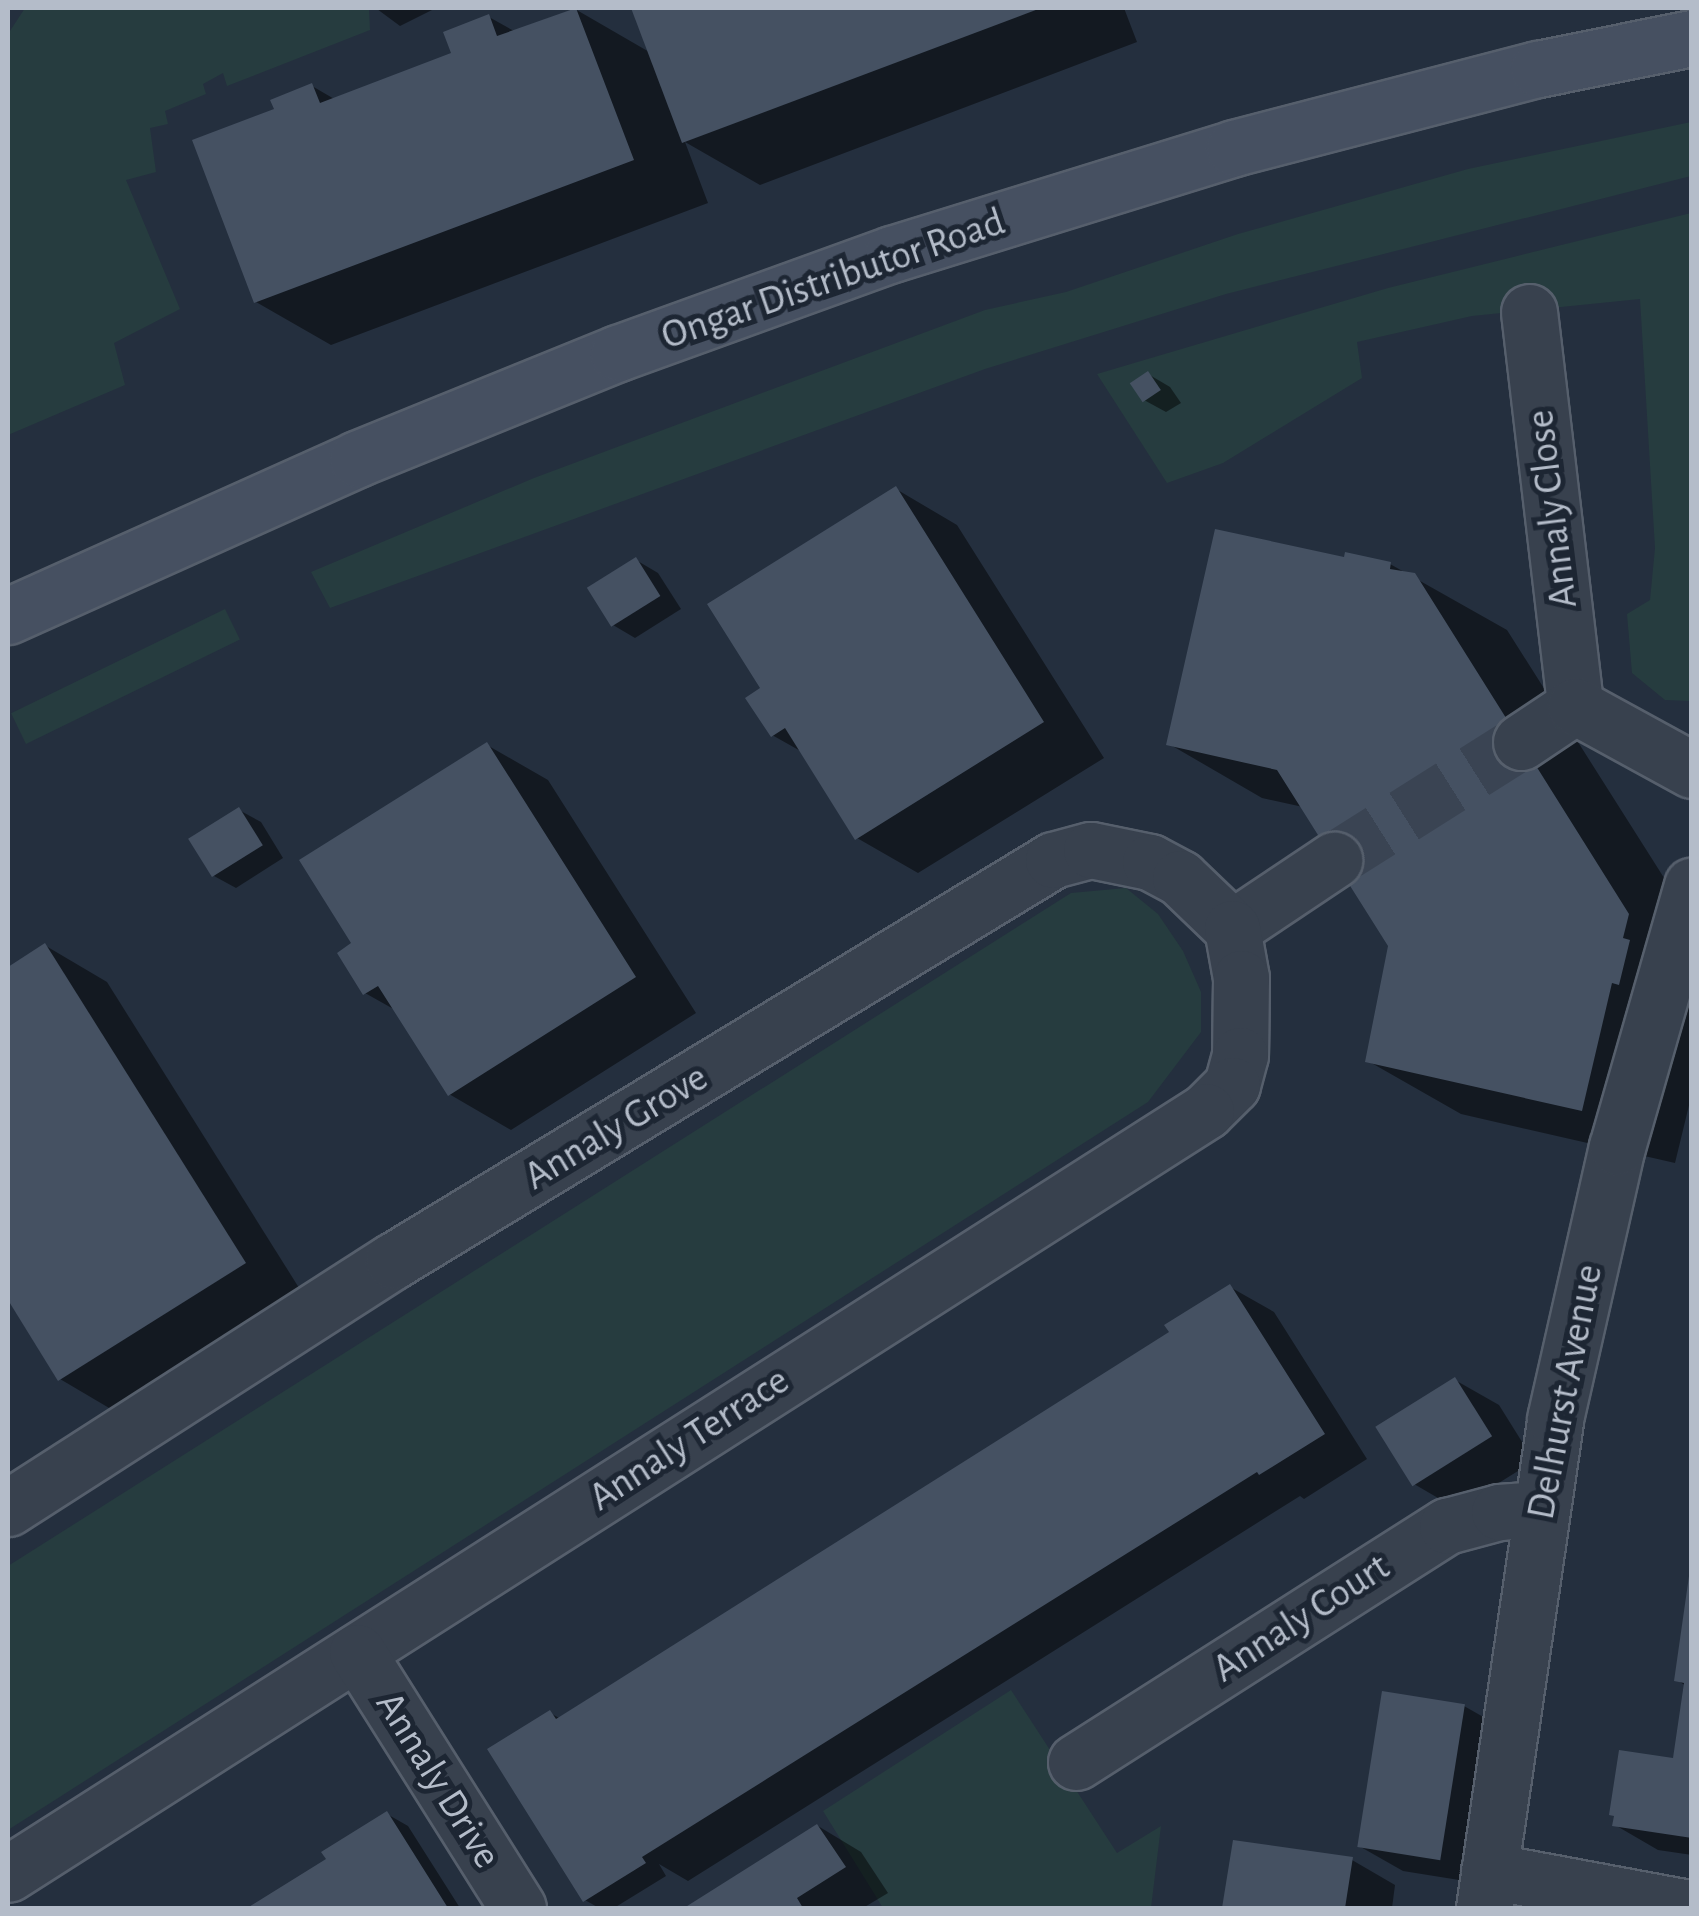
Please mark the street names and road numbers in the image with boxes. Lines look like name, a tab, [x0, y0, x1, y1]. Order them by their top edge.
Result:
street label: Ongar Distributor Road	[655, 198, 1011, 360]
street label: Annaly Close	[1516, 407, 1588, 611]
street label: Annaly Grove	[516, 1053, 716, 1201]
street label: Delhurst Avenue	[1517, 1260, 1613, 1524]
street label: Annaly Terrace	[580, 1357, 798, 1521]
street label: Annaly Court	[1204, 1543, 1398, 1693]
street label: Annaly Drive	[365, 1683, 511, 1877]

